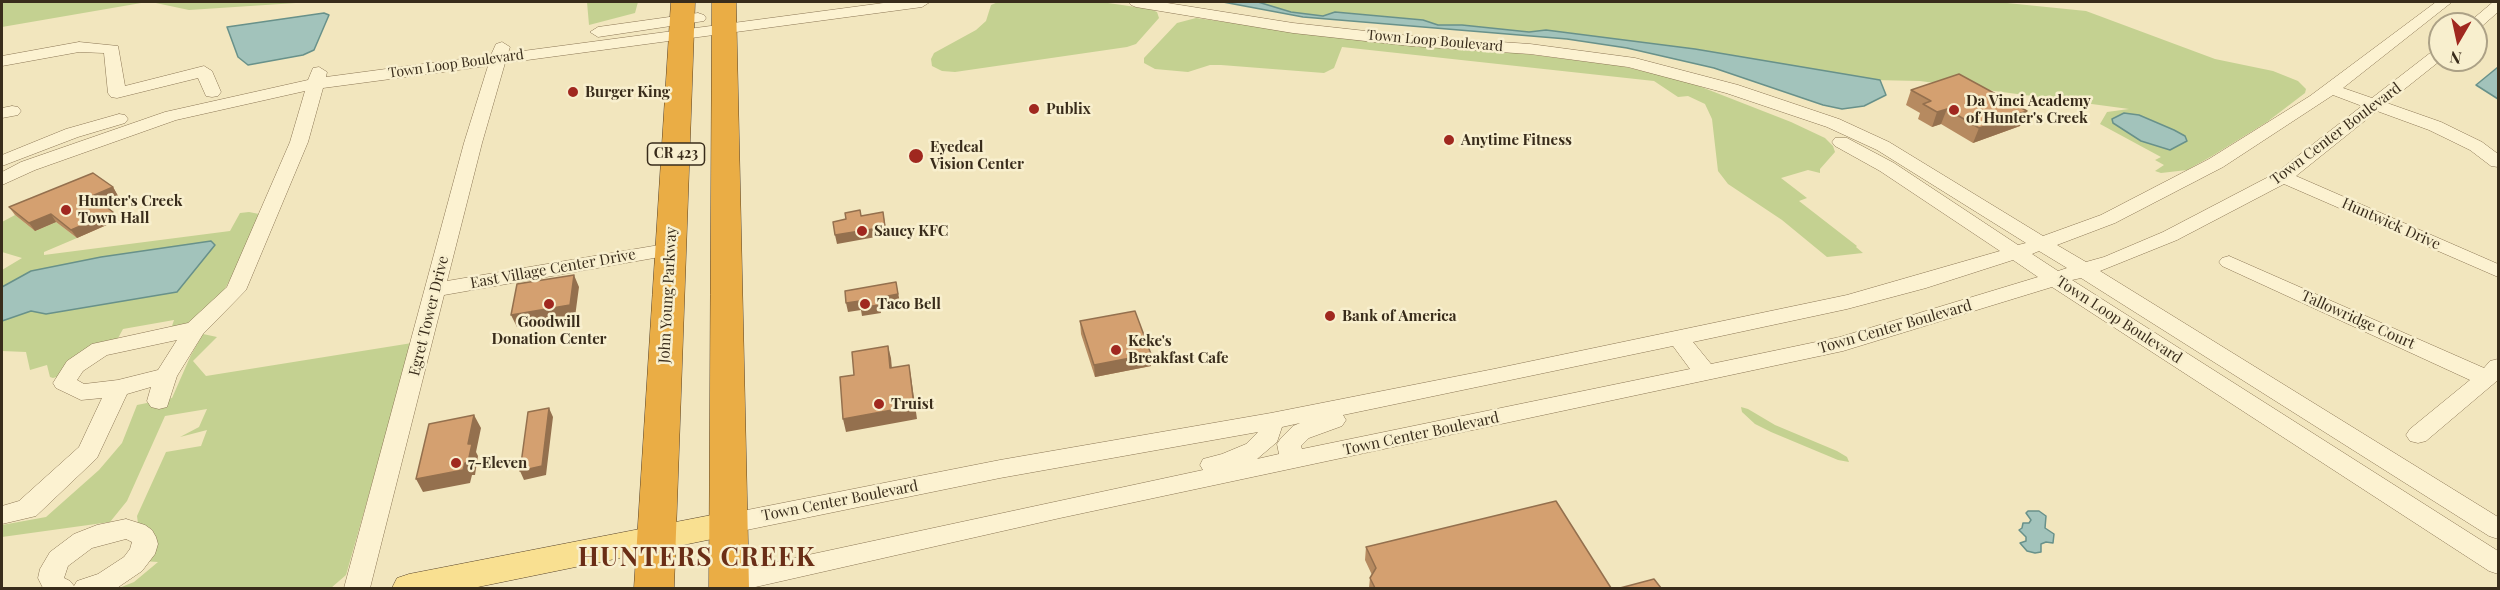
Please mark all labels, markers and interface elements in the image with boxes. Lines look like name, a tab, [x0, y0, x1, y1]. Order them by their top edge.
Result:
north arrow	[2428, 12, 2488, 72]
street label: Town Loop Boulevard	[1366, 27, 1504, 55]
street label: Town Loop Boulevard	[387, 46, 525, 82]
text: N	[2448, 47, 2463, 70]
street label: Town Center Boulevard	[2267, 79, 2405, 189]
place label: Burger King	[585, 83, 670, 101]
marker: Burger King	[566, 85, 580, 99]
place label: Da Vinci Academy of Hunter's Creek	[1966, 92, 2091, 127]
place label: Publix	[1046, 100, 1091, 118]
marker: Publix	[1027, 102, 1041, 116]
marker: Da Vinci Academy of Hunter's Creek	[1947, 103, 1961, 117]
place label: Anytime Fitness	[1461, 131, 1572, 149]
marker: Anytime Fitness	[1442, 133, 1456, 147]
place label: Eyedeal Vision Center	[930, 138, 1024, 173]
road number: CR 423	[648, 143, 704, 165]
marker: Eyedeal Vision Center	[907, 147, 925, 165]
place label: Hunter's Creek Town Hall	[78, 192, 182, 227]
street label: Huntwick Drive	[2339, 194, 2443, 254]
marker: Hunter's Creek Town Hall	[59, 203, 73, 217]
place label: Saucy KFC	[874, 222, 948, 240]
marker: Saucy KFC	[855, 224, 869, 238]
street label: John Young Parkway	[655, 226, 681, 364]
street label: East Village Center Drive	[469, 246, 637, 292]
street label: Egret Tower Drive	[405, 254, 453, 378]
street label: Town Loop Boulevard	[2053, 273, 2185, 367]
street label: Tallowridge Court	[2298, 287, 2418, 353]
place label: Taco Bell	[877, 295, 941, 313]
street label: Town Center Boulevard	[1816, 296, 1974, 358]
marker: Goodwill Donation Center	[542, 297, 556, 311]
marker: Taco Bell	[858, 297, 872, 311]
place label: Bank of America	[1342, 307, 1457, 325]
marker: Bank of America	[1323, 309, 1337, 323]
place label: Goodwill Donation Center	[491, 313, 607, 348]
place label: Keke's Breakfast Cafe	[1128, 332, 1229, 367]
marker: Keke's Breakfast Cafe	[1109, 343, 1123, 357]
place label: Truist	[891, 395, 934, 413]
marker: Truist	[872, 397, 886, 411]
street label: Town Center Boulevard	[1341, 409, 1501, 459]
place label: 7-Eleven	[468, 454, 527, 472]
marker: 7-Eleven	[449, 456, 463, 470]
street label: Town Center Boulevard	[760, 477, 920, 525]
district label: HUNTERS CREEK	[578, 542, 816, 574]

